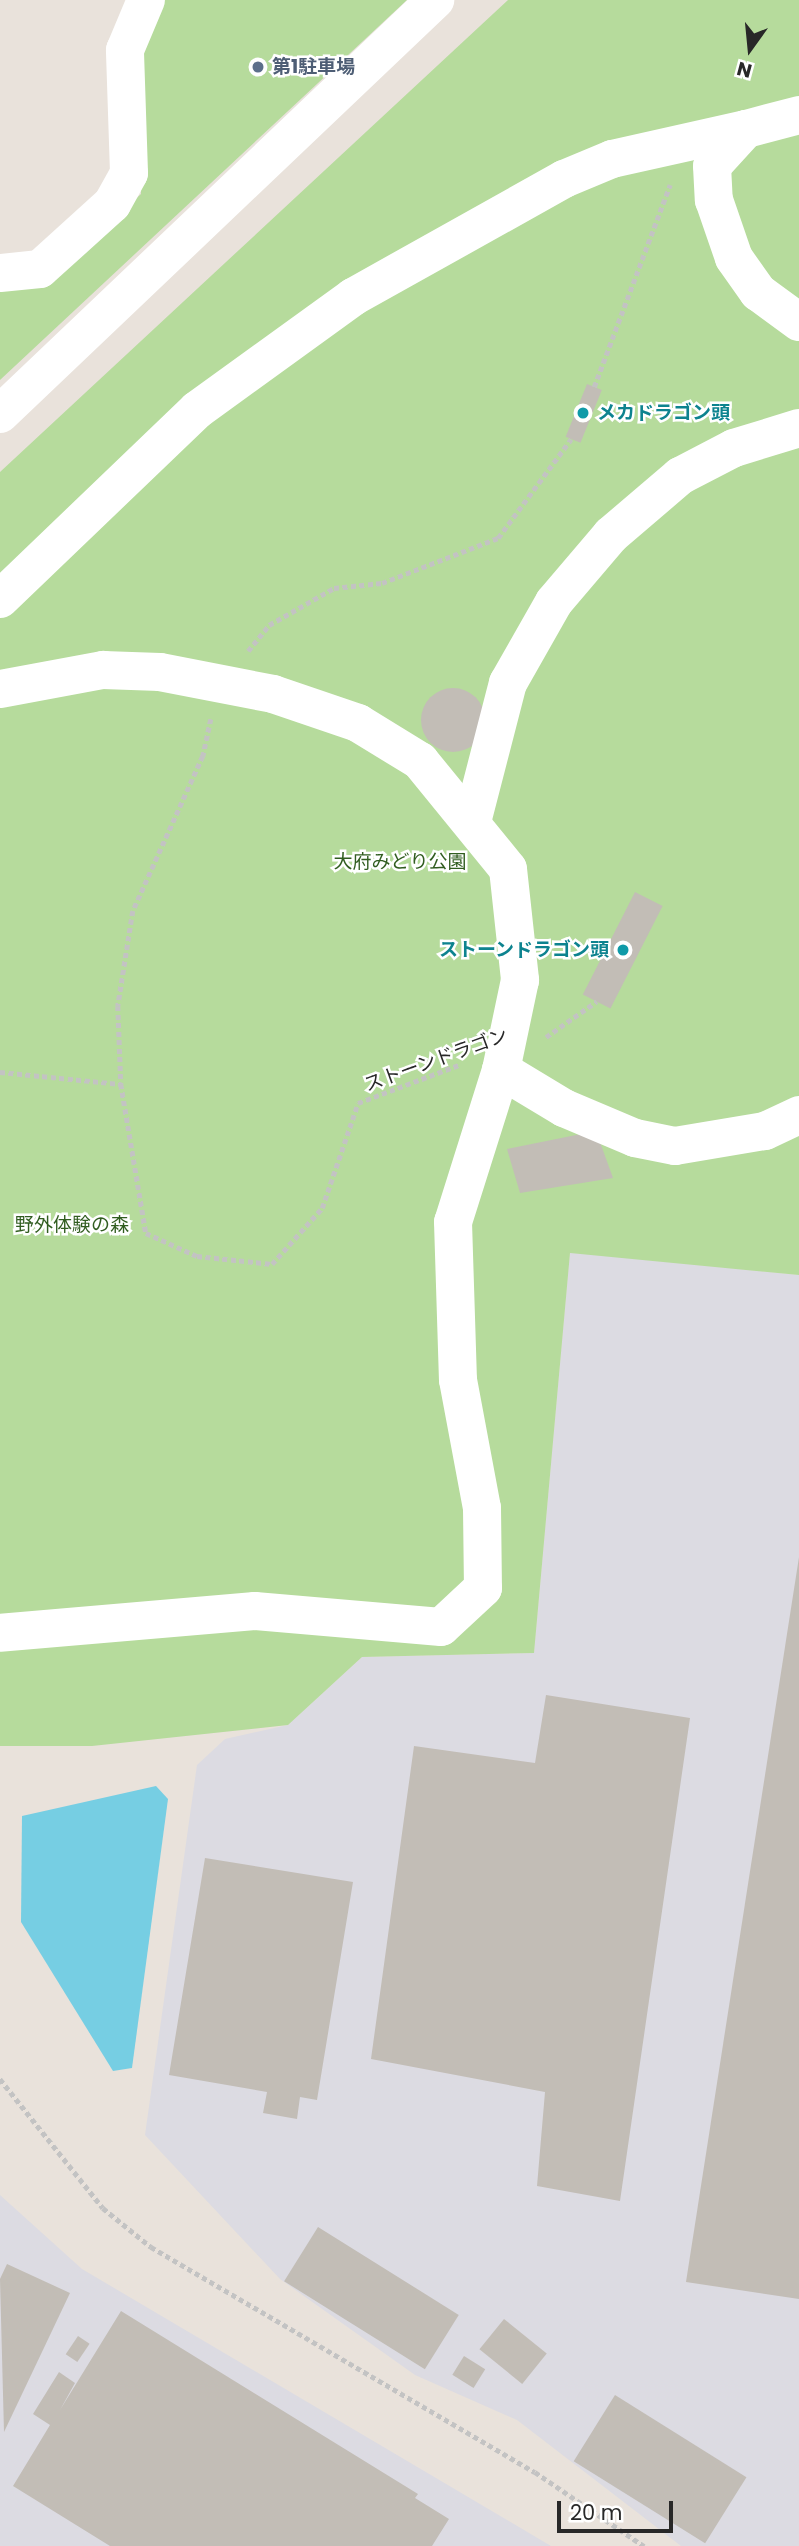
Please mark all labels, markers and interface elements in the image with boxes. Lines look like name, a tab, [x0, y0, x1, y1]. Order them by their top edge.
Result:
north arrow	[715, 14, 785, 84]
text: N	[734, 55, 755, 85]
place label: 第1駐車場	[272, 56, 355, 78]
marker: 第1駐車場	[250, 59, 266, 75]
place label: メカドラゴン頭	[597, 402, 730, 424]
marker: メカドラゴン頭	[575, 405, 591, 421]
park label: 大府みどり公園	[334, 851, 466, 873]
place label: ストーンドラゴン頭	[438, 939, 609, 961]
marker: ストーンドラゴン頭	[615, 942, 631, 958]
street label: ストーンドラゴン	[361, 1023, 511, 1097]
park label: 野外体験の森	[15, 1214, 129, 1236]
scale bar	[561, 2486, 676, 2530]
text: 20 m	[570, 2498, 623, 2527]

